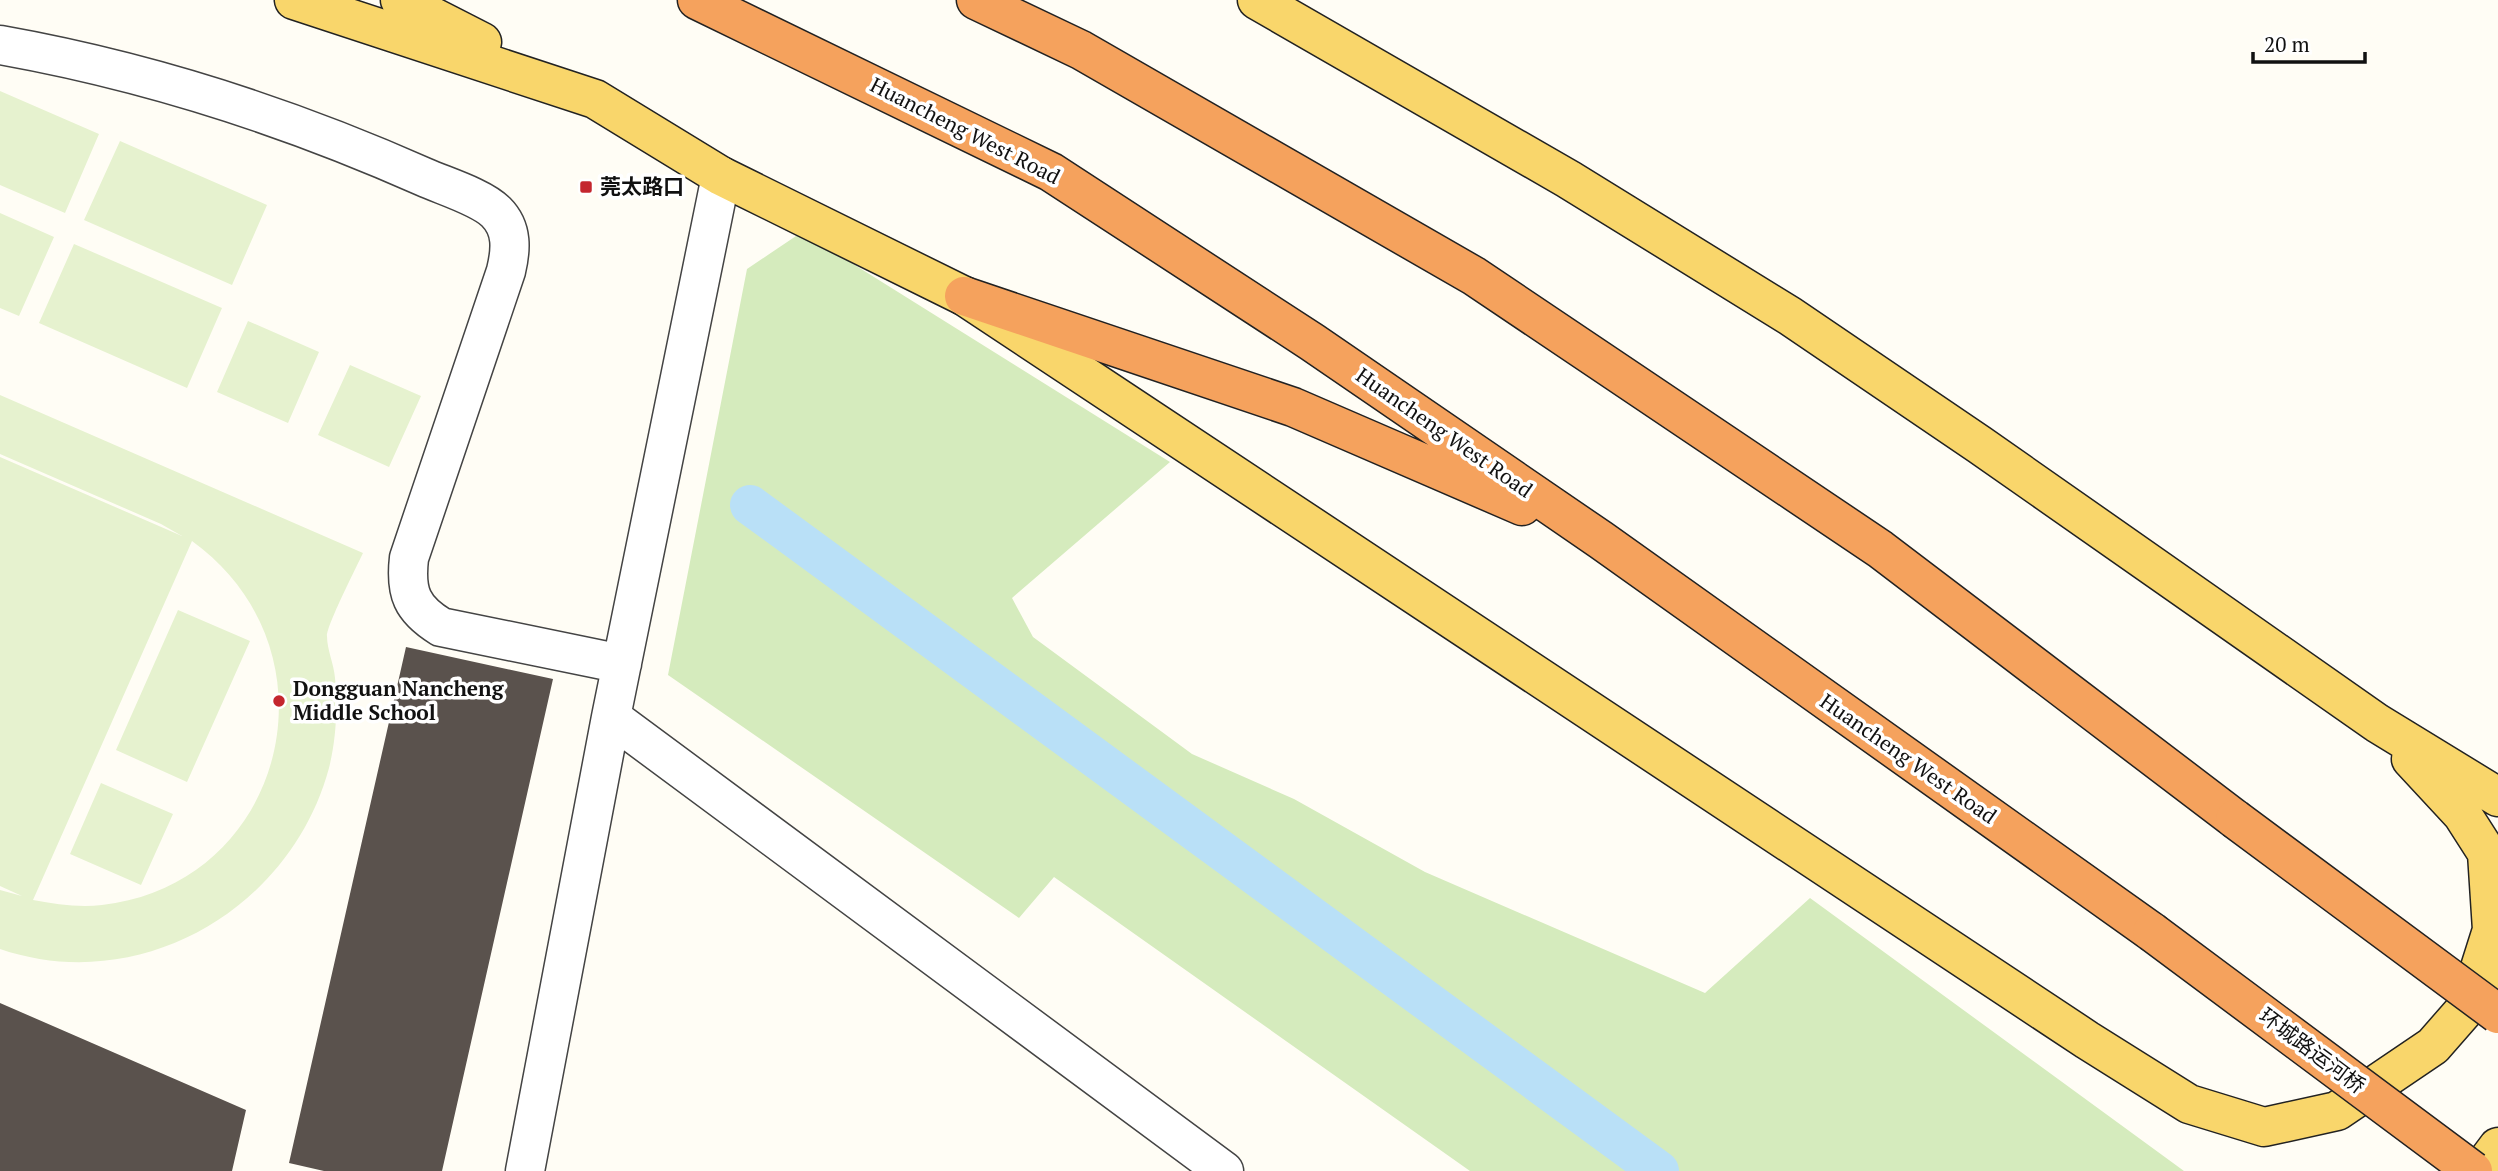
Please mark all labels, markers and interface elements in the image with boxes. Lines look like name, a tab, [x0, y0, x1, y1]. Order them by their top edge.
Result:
scale bar	[2253, 21, 2365, 65]
text: 20 m	[2264, 30, 2310, 58]
street label: Huancheng West Road	[866, 70, 1065, 190]
place label: 莞太路口	[600, 172, 684, 200]
marker: 莞太路口	[578, 179, 594, 195]
street label: Huancheng West Road	[1351, 361, 1539, 504]
place label: Dongguan Nancheng Middle School	[293, 674, 505, 726]
street label: Huancheng West Road	[1815, 687, 2003, 830]
marker: Dongguan Nancheng Middle School	[271, 693, 287, 709]
street label: 环城路运河桥	[2254, 1001, 2371, 1099]

